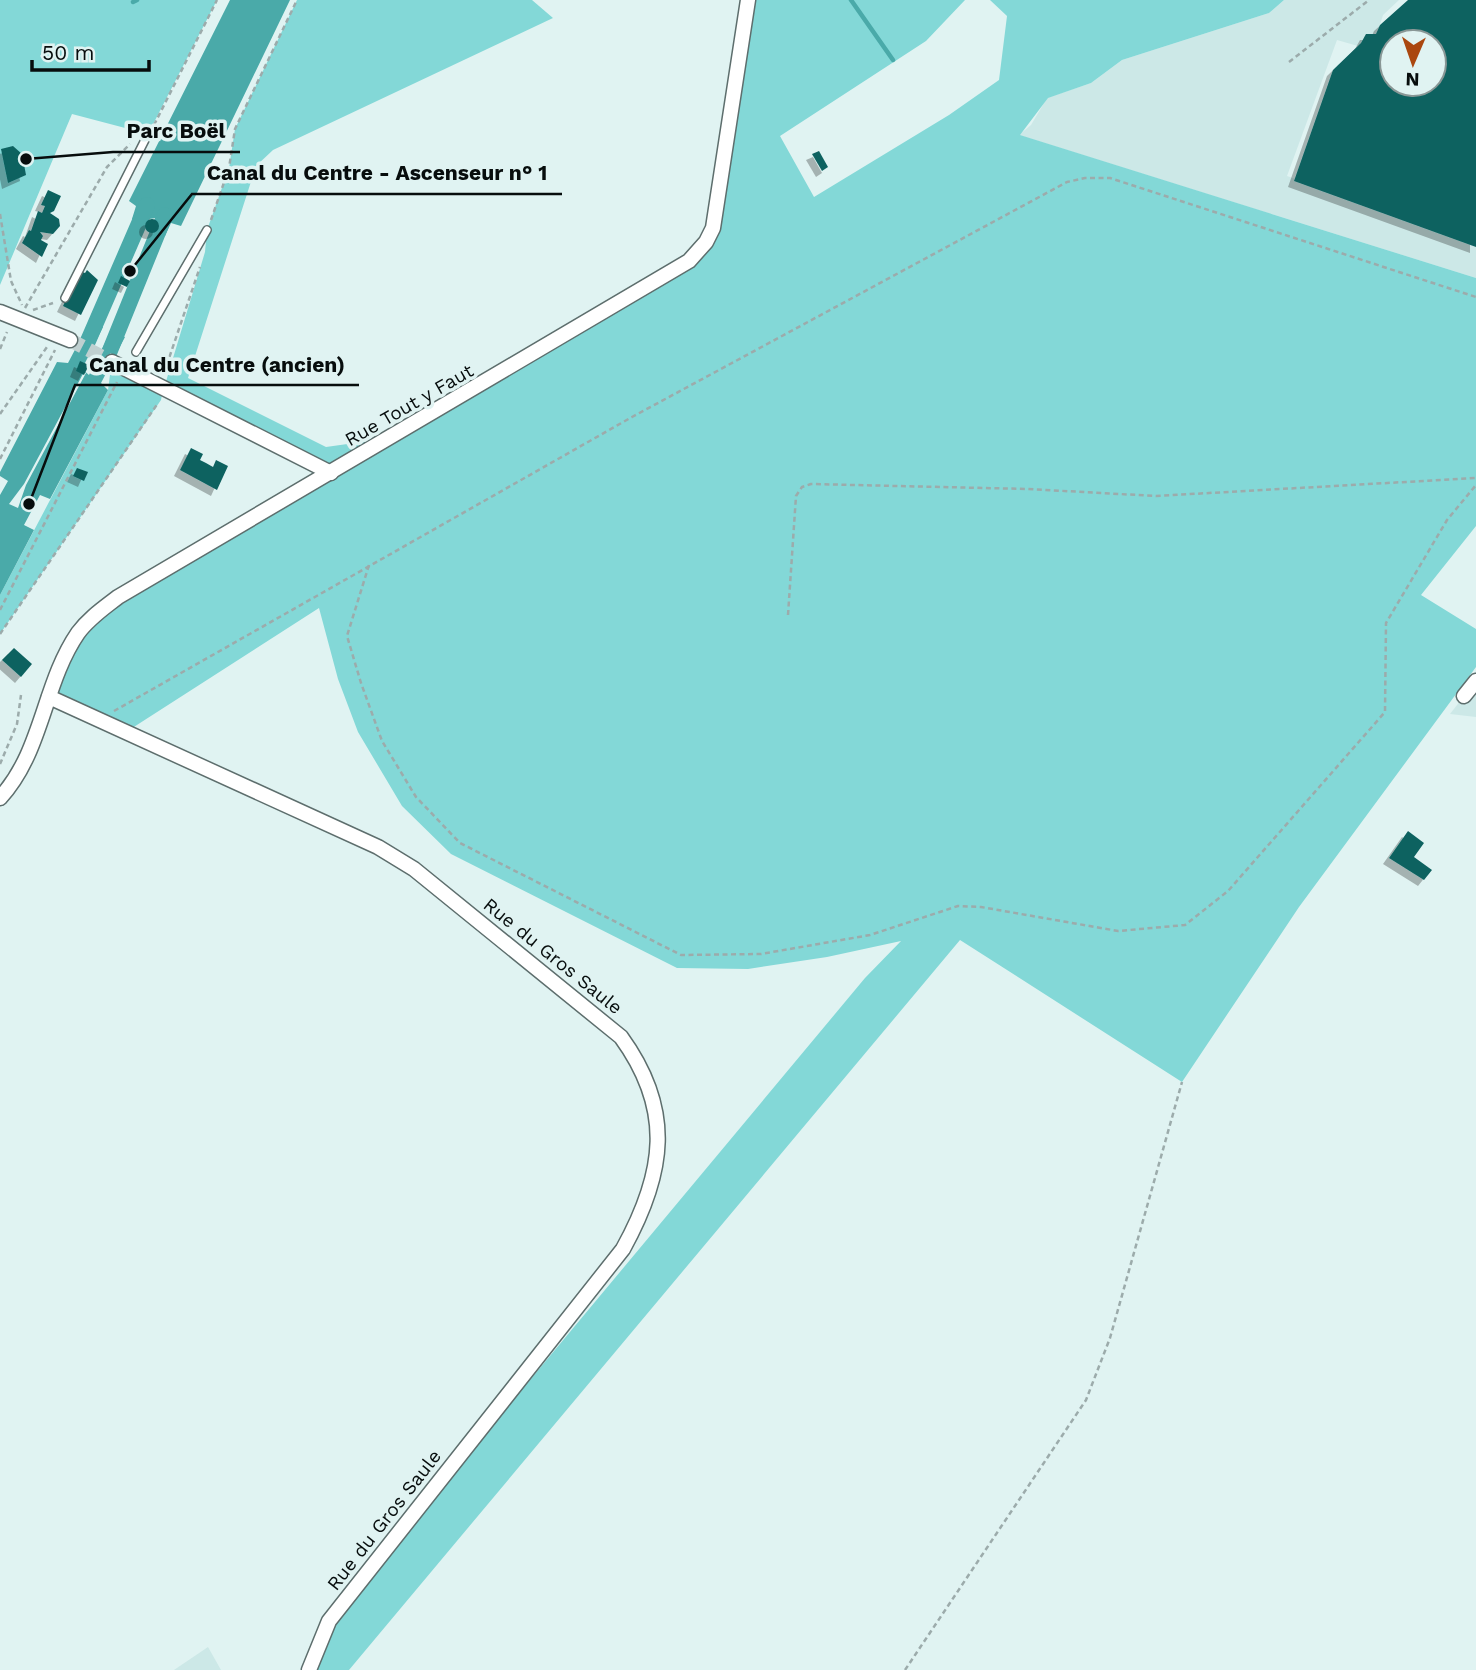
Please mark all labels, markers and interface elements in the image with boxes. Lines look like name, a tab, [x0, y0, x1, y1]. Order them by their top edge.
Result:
scale bar	[32, 28, 149, 72]
north arrow	[1378, 28, 1448, 98]
text: 50 m	[42, 40, 94, 65]
text: N	[1405, 68, 1420, 91]
callout: Parc Boël	[113, 110, 240, 152]
text: Parc Boël	[127, 118, 226, 143]
callout: Canal du Centre - Ascenseur n° 1	[192, 152, 562, 194]
text: Canal du Centre - Ascenseur n° 1	[207, 160, 547, 185]
callout: Canal du Centre (ancien)	[75, 343, 359, 385]
text: Canal du Centre (ancien)	[89, 352, 345, 377]
street label: Rue Tout y Faut	[341, 359, 477, 451]
street label: Rue du Gros Saule	[479, 893, 627, 1019]
street label: Rue du Gros Saule	[322, 1445, 446, 1595]

